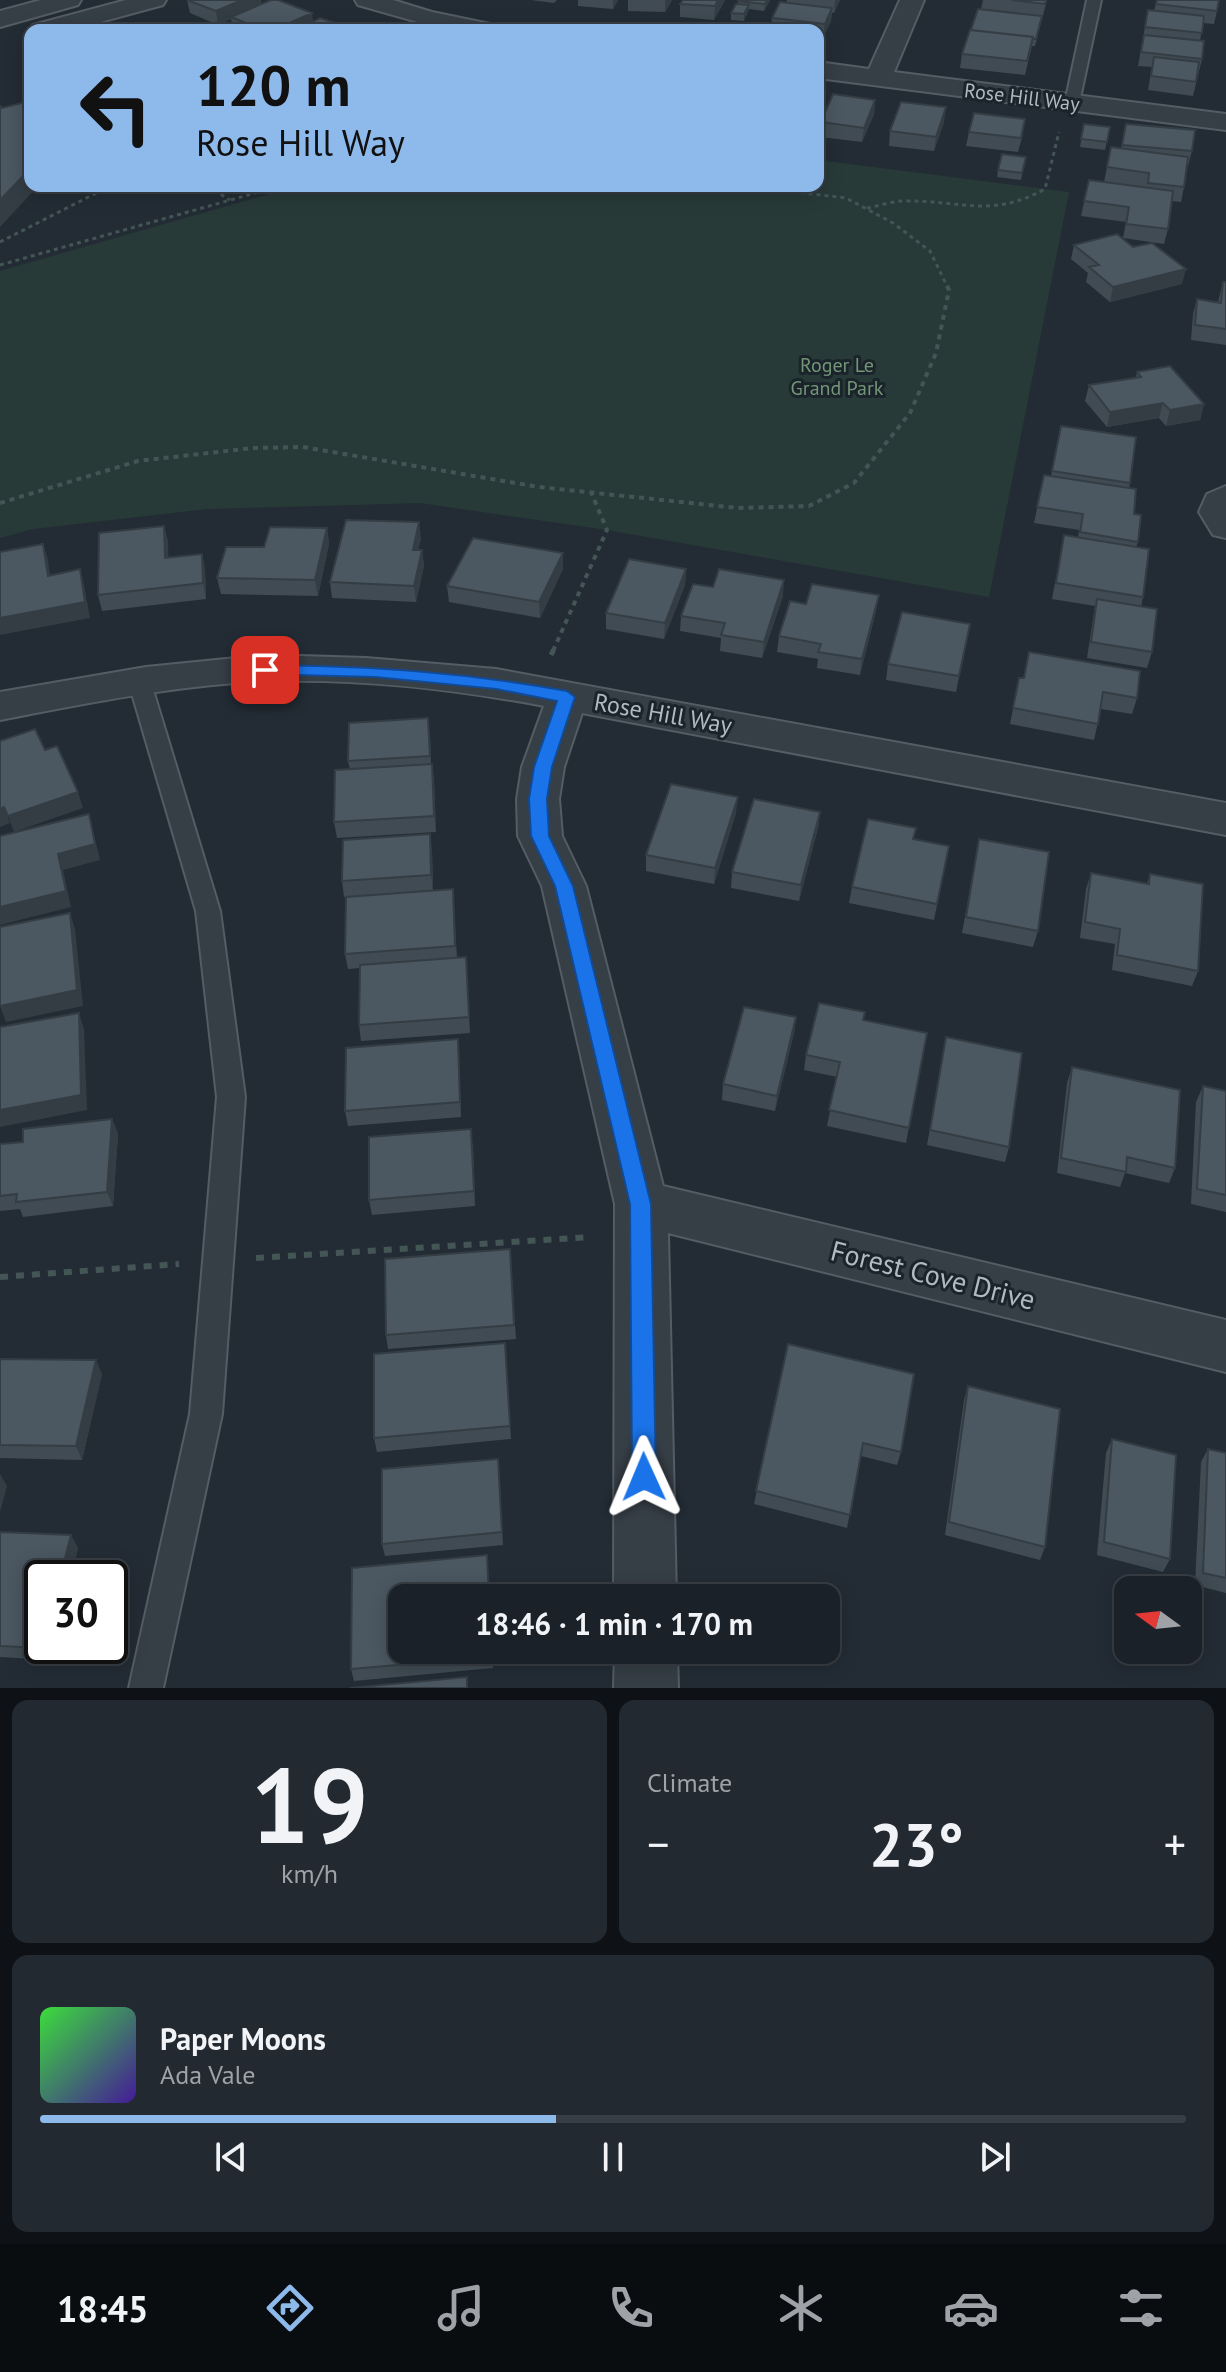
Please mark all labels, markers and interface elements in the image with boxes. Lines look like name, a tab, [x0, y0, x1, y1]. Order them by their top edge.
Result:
text: 120 m	[196, 49, 351, 121]
icon: left	[64, 56, 168, 160]
street label: Rose Hill Way	[963, 77, 1082, 117]
text: Rose Hill Way	[196, 119, 405, 166]
park label: Roger Le Grand Park	[791, 352, 884, 401]
pin	[231, 636, 299, 704]
icon: arrive	[243, 648, 287, 692]
street label: Rose Hill Way	[592, 686, 734, 741]
street label: Forest Cove Drive	[827, 1231, 1039, 1318]
position arrow	[602, 1435, 686, 1519]
speed limit sign: 30	[24, 1560, 128, 1664]
north arrow	[1114, 1576, 1202, 1664]
map controls	[1114, 1576, 1202, 1664]
text: 18:46 · 1 min · 170 m	[475, 1604, 753, 1643]
text: 19	[251, 1737, 368, 1872]
text: Climate	[647, 1766, 732, 1799]
text: 23°	[869, 1805, 964, 1883]
text: −	[647, 1815, 669, 1872]
text: +	[1164, 1815, 1186, 1872]
text: km/h	[281, 1857, 338, 1890]
text: Paper Moons	[160, 2019, 326, 2058]
text: Ada Vale	[160, 2058, 255, 2091]
icon: previous	[209, 2135, 253, 2179]
icon: pause	[591, 2135, 635, 2179]
icon: next	[973, 2135, 1017, 2179]
icon: directions	[262, 2280, 318, 2336]
icon: music	[433, 2280, 489, 2336]
icon: phone	[603, 2280, 659, 2336]
icon: climate	[773, 2280, 829, 2336]
icon: car	[943, 2280, 999, 2336]
icon: filters	[1113, 2280, 1169, 2336]
text: 18:45	[57, 2285, 148, 2332]

